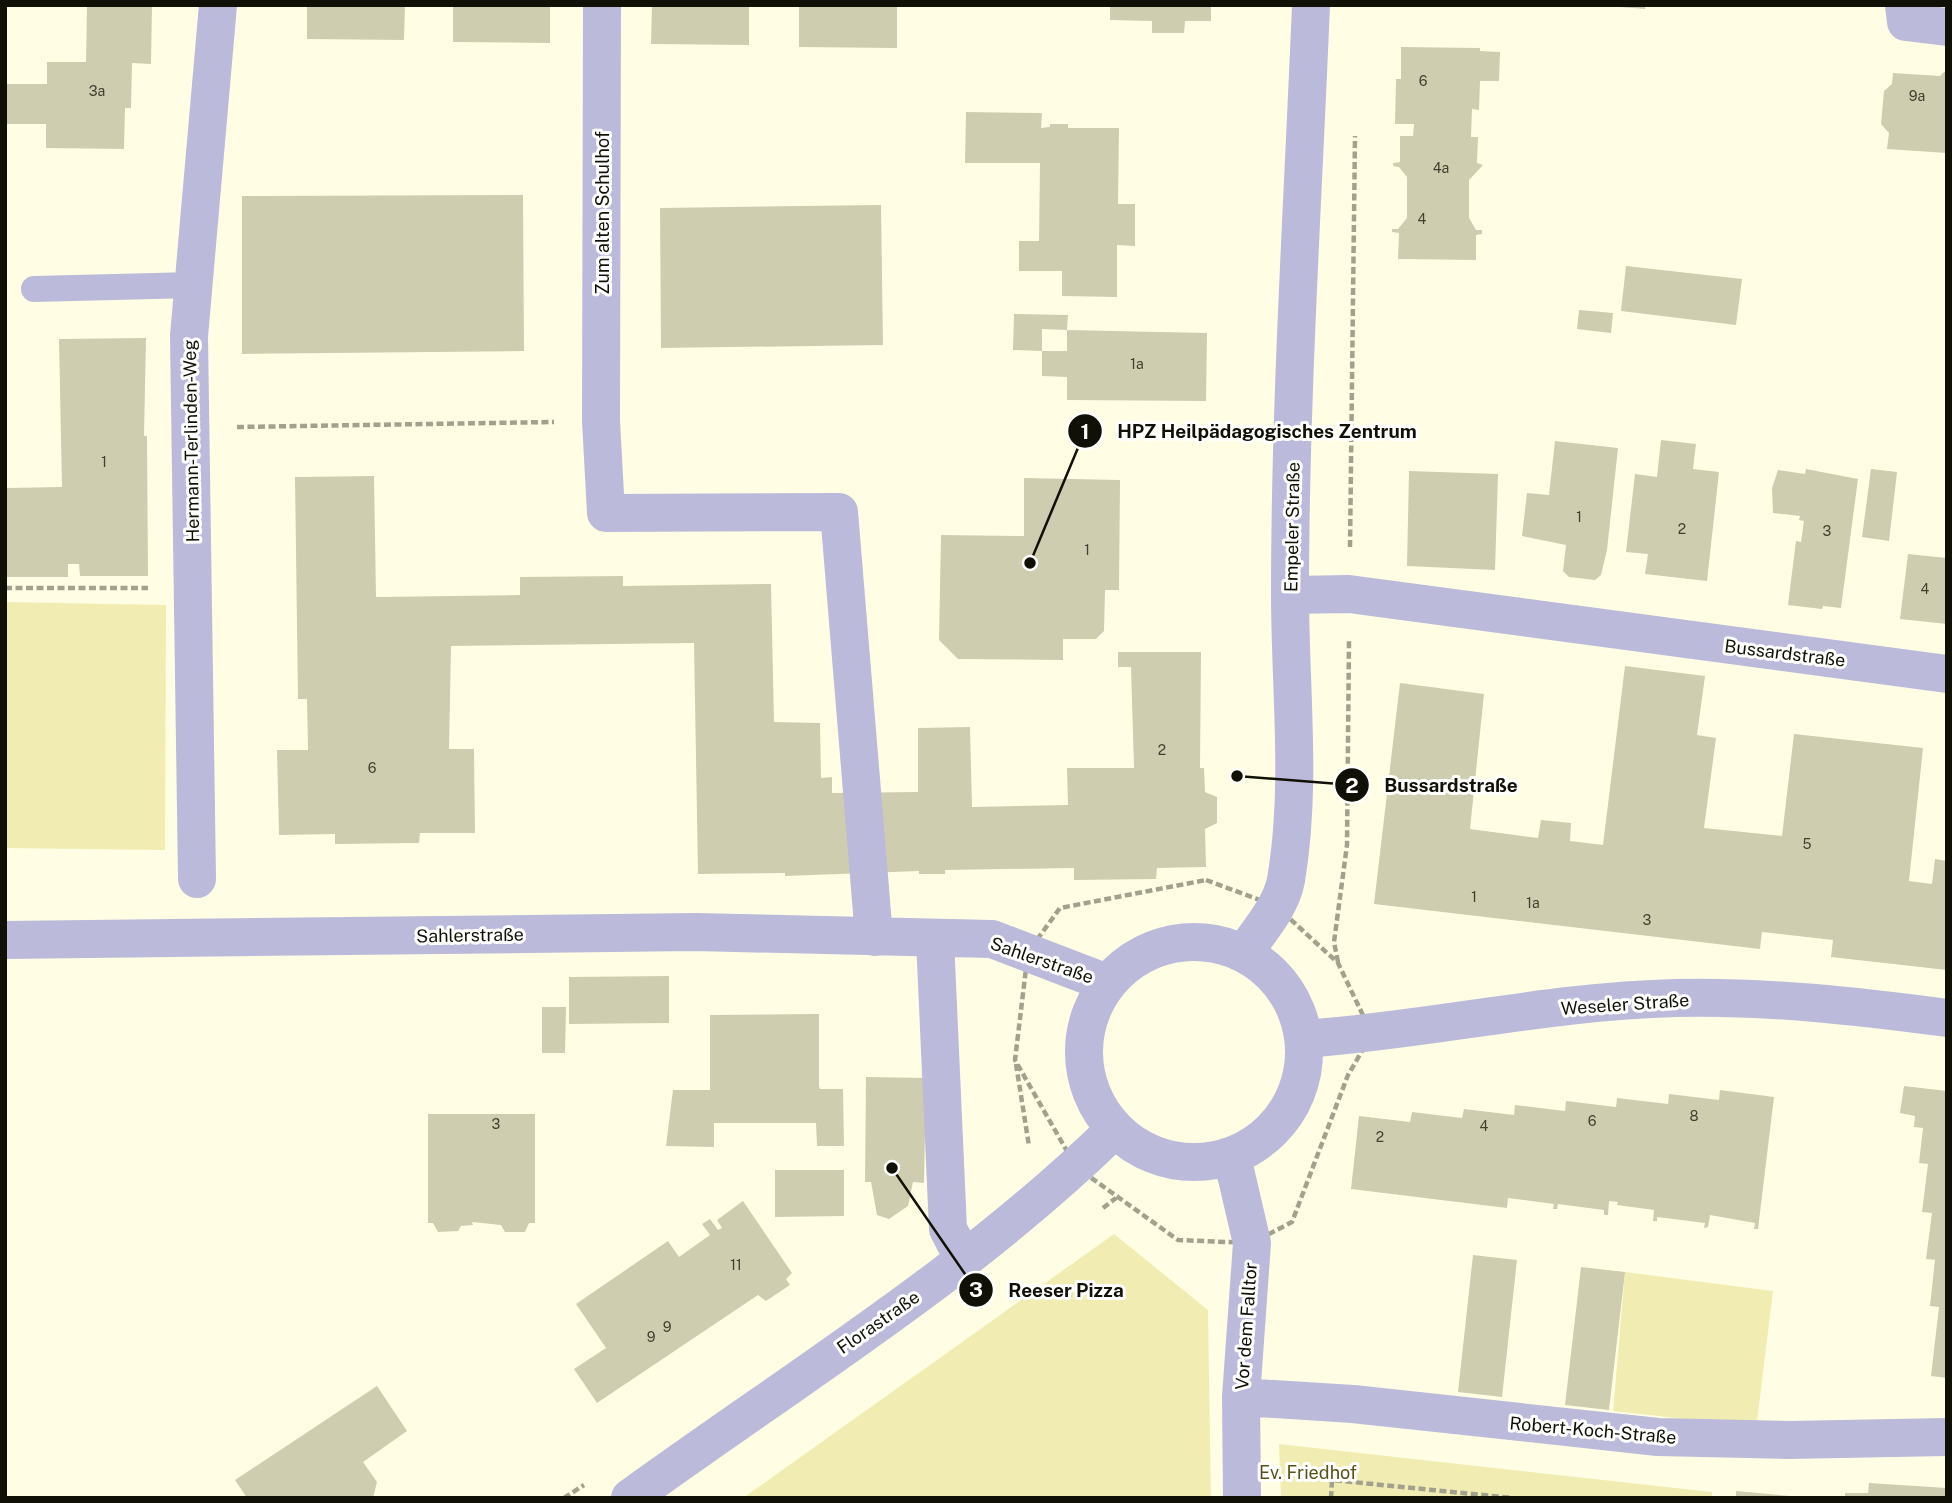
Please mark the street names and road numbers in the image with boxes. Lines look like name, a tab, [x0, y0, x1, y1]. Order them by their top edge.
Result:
street label: Zum alten Schulhof	[592, 131, 613, 295]
street label: Hermann-Terlinden-Weg	[179, 339, 203, 543]
street label: Empeler Straße	[1280, 462, 1304, 592]
street label: Bussardstraße	[1723, 635, 1847, 671]
street label: Sahlerstraße	[416, 924, 524, 946]
street label: Sahlerstraße	[988, 933, 1096, 987]
street label: Weseler Straße	[1560, 989, 1690, 1019]
street label: Vor dem Falltor	[1231, 1261, 1261, 1391]
street label: Florastraße	[833, 1286, 923, 1358]
street label: Robert-Koch-Straße	[1509, 1412, 1677, 1448]

